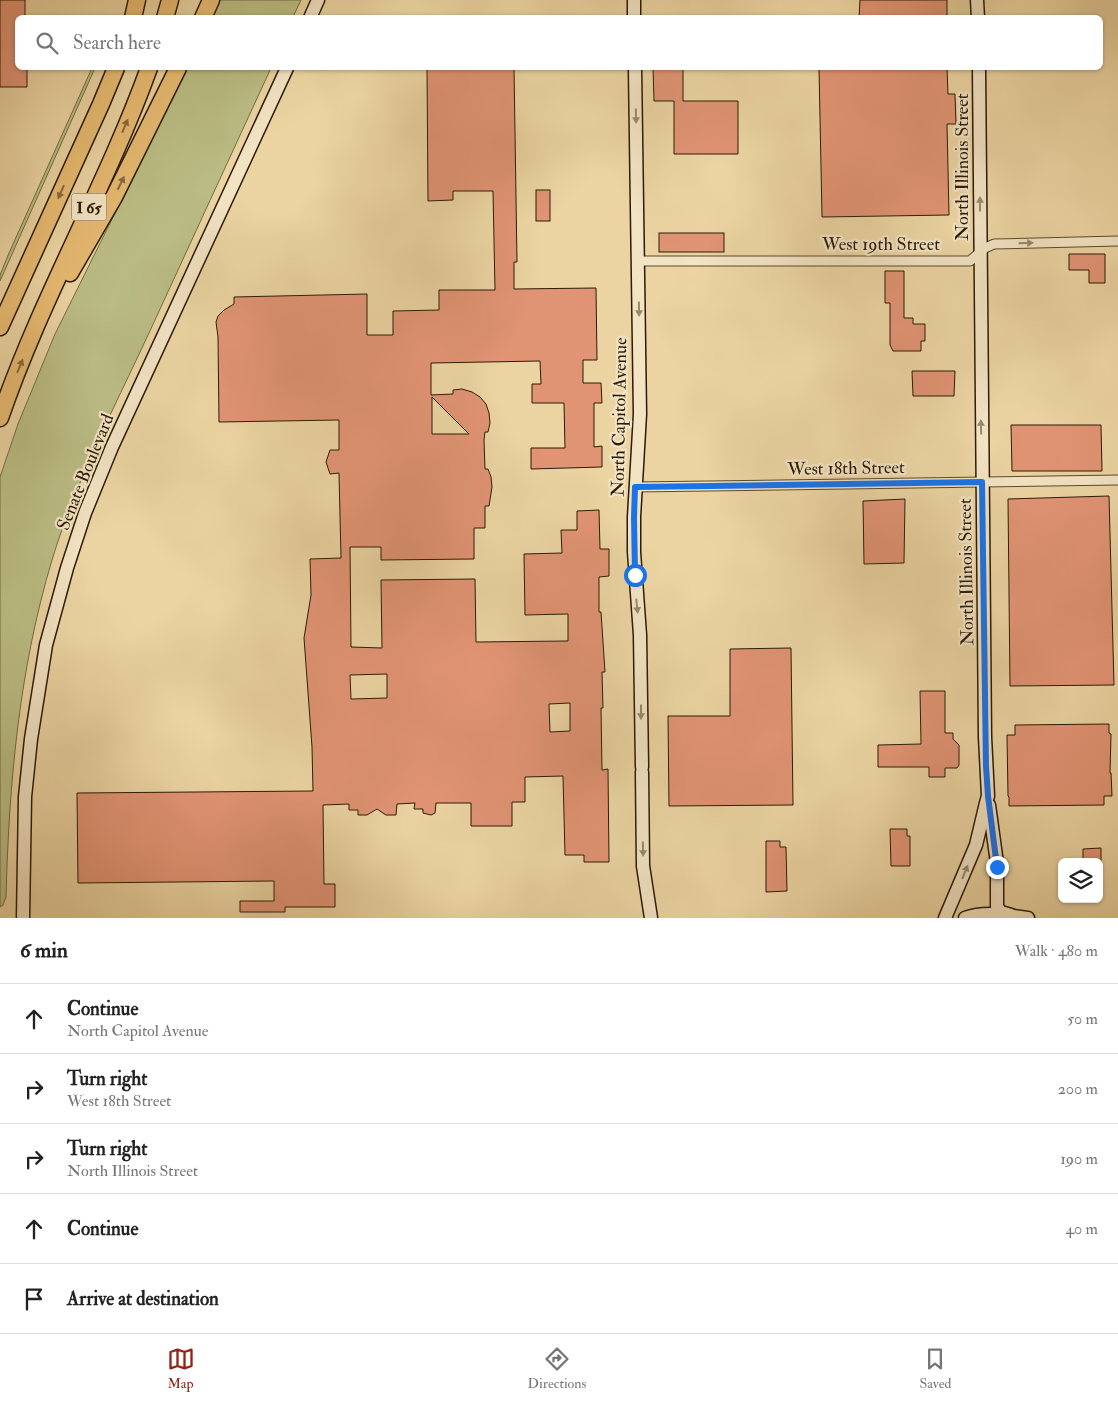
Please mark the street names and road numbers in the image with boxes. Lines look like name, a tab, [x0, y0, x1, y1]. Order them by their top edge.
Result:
street label: North Illinois Street	[951, 93, 974, 241]
road number: I 65	[72, 193, 106, 220]
street label: West 19th Street	[821, 233, 940, 256]
street label: North Capitol Avenue	[607, 337, 632, 497]
street label: Senate Boulevard	[52, 410, 119, 534]
street label: West 18th Street	[786, 456, 905, 481]
street label: North Illinois Street	[954, 498, 979, 646]

